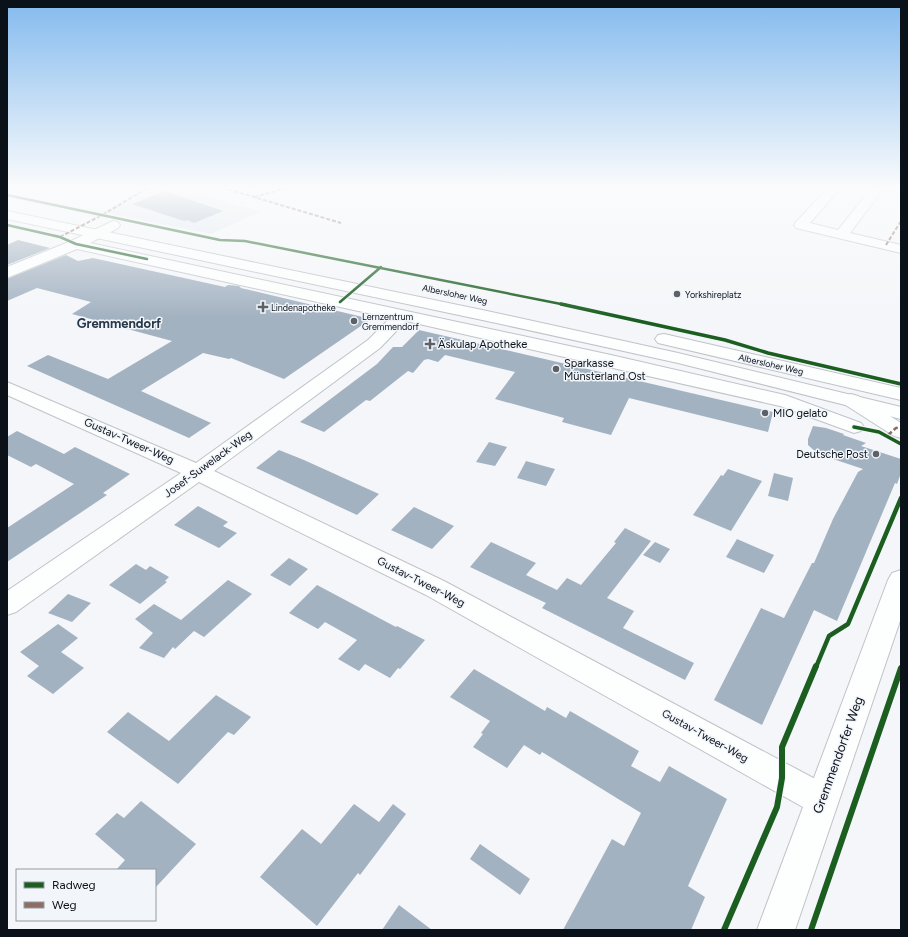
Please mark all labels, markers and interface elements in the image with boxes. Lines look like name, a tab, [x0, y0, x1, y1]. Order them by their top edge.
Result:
street label: Albersloher Weg	[421, 282, 489, 306]
marker: Yorkshireplatz	[672, 289, 682, 299]
place label: Yorkshireplatz	[685, 289, 742, 300]
marker: Lindenapotheke	[258, 302, 268, 312]
place label: Lindenapotheke	[271, 302, 336, 313]
place label: Lernzentrum Gremmendorf	[362, 311, 420, 332]
district label: Gremmendorf	[77, 316, 162, 331]
marker: Lernzentrum Gremmendorf	[349, 316, 359, 326]
place label: Äskulap Apotheke	[438, 338, 527, 351]
marker: Äskulap Apotheke	[425, 339, 435, 349]
street label: Albersloher Weg	[737, 351, 805, 377]
place label: Sparkasse Münsterland Ost	[564, 357, 646, 383]
marker: Sparkasse Münsterland Ost	[551, 364, 561, 374]
place label: MIO gelato	[773, 407, 828, 420]
marker: MIO gelato	[760, 408, 770, 418]
street label: Gustav-Tweer-Weg	[82, 415, 176, 467]
street label: Josef-Suwelack-Weg	[161, 428, 255, 500]
place label: Deutsche Post	[796, 448, 868, 461]
marker: Deutsche Post	[871, 449, 881, 459]
street label: Gustav-Tweer-Weg	[375, 554, 467, 610]
street label: Gremmendorfer Weg	[810, 694, 866, 816]
street label: Gustav-Tweer-Weg	[659, 707, 751, 765]
legend	[16, 869, 156, 921]
text: Radweg	[52, 878, 96, 892]
text: Weg	[52, 898, 77, 912]

